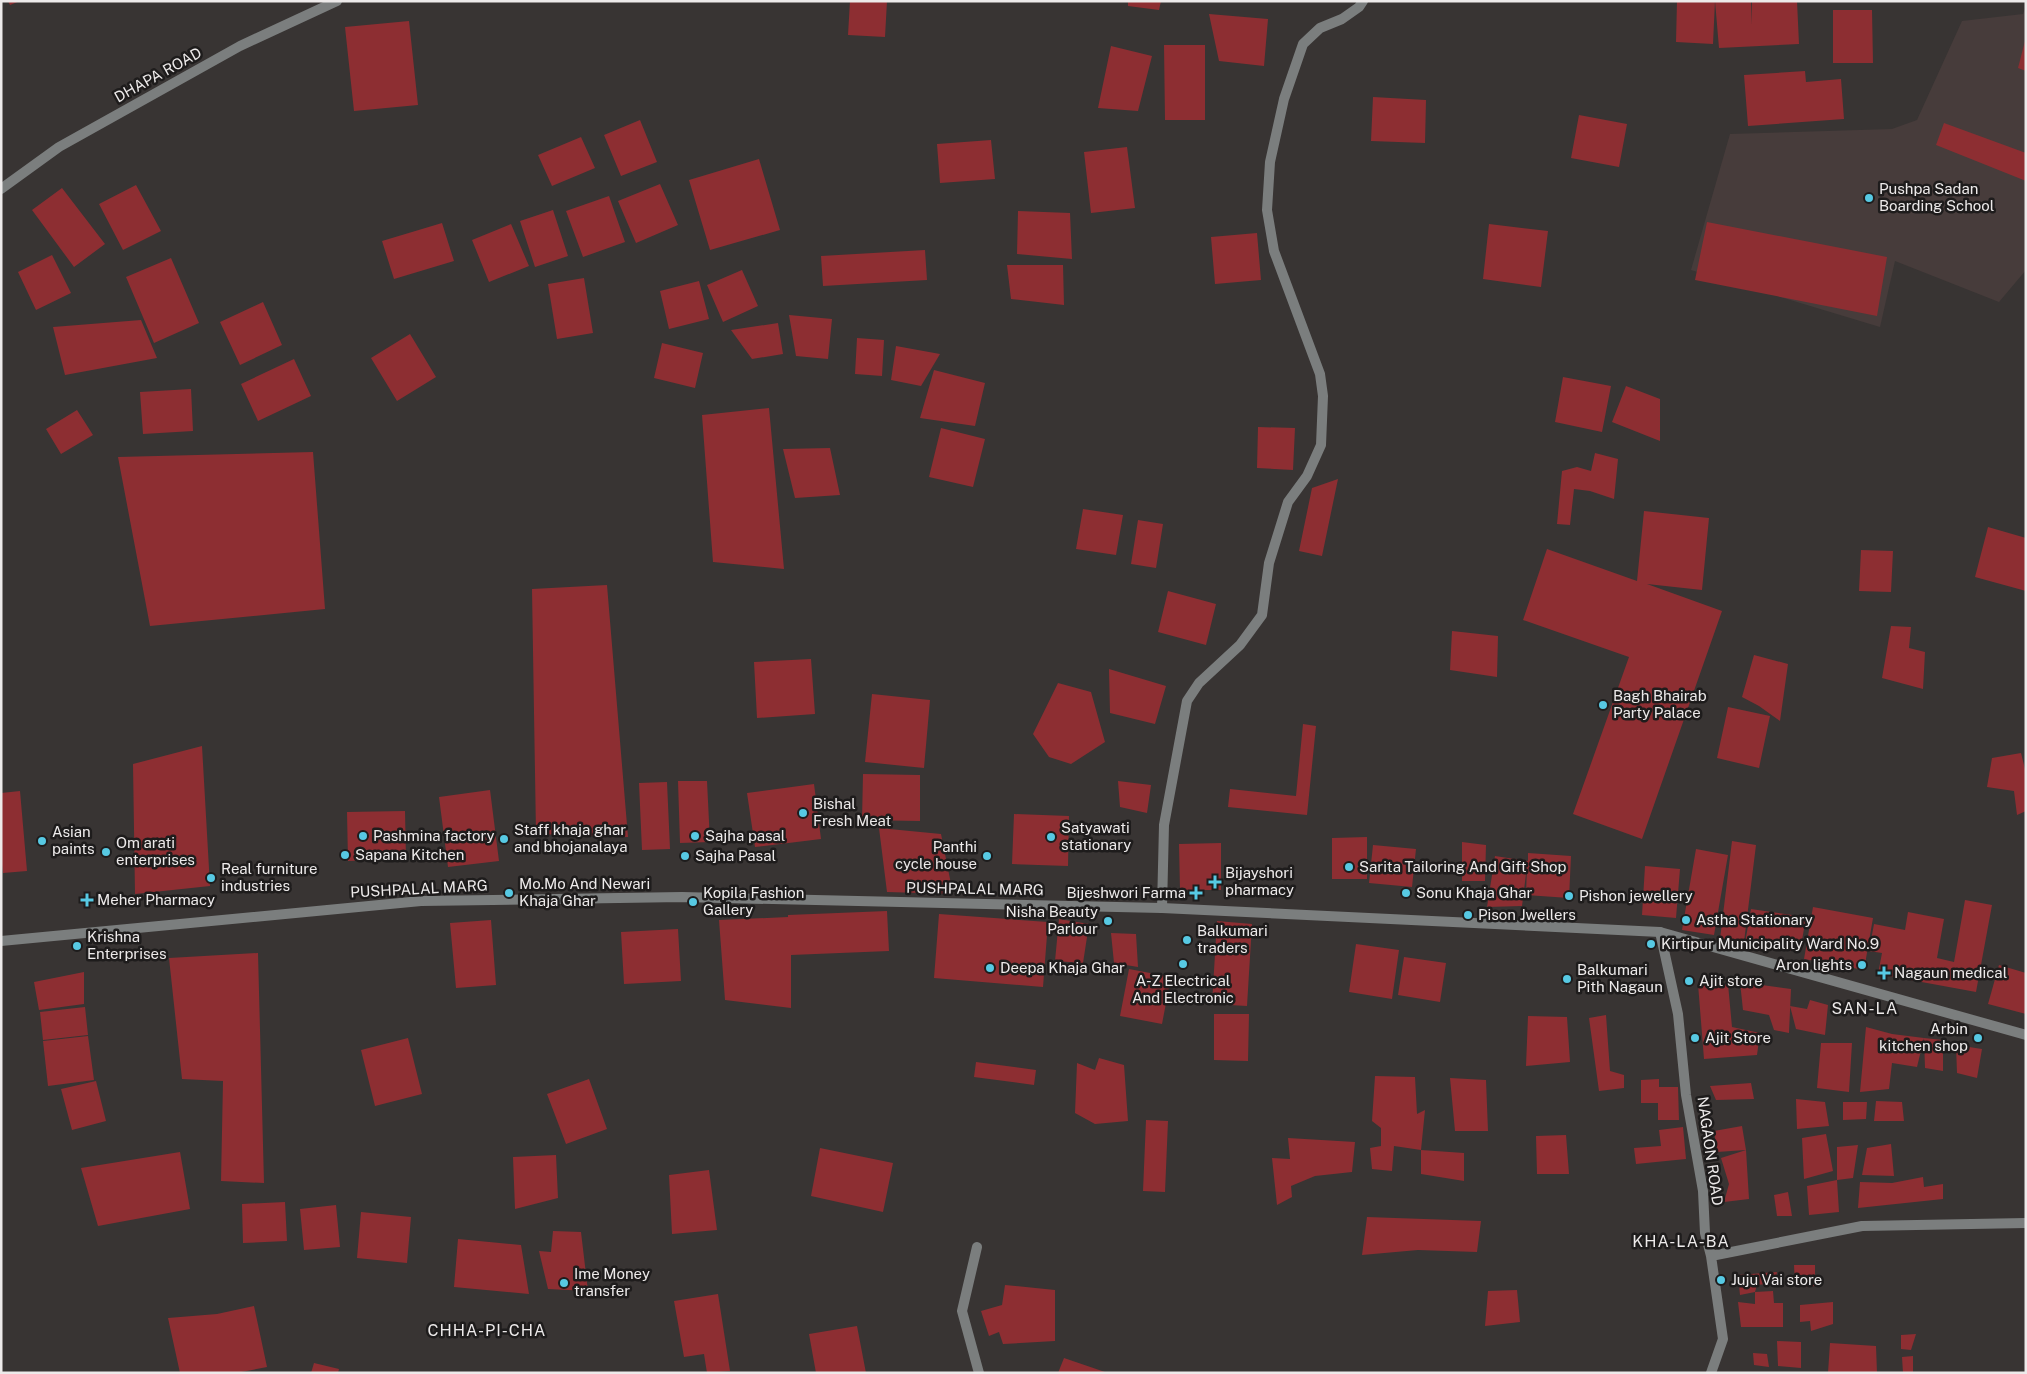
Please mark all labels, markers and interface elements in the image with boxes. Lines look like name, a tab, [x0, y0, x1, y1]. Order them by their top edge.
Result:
street label: DHAPA ROAD	[111, 44, 204, 106]
place label: Pushpa Sadan Boarding School	[1879, 180, 1994, 214]
marker: Pushpa Sadan Boarding School	[1863, 192, 1875, 204]
place label: Bagh Bhairab Party Palace	[1613, 687, 1707, 721]
marker: Bagh Bhairab Party Palace	[1597, 699, 1609, 711]
place label: Bishal Fresh Meat	[813, 795, 892, 829]
marker: Bishal Fresh Meat	[797, 807, 809, 819]
place label: Satyawati stationary	[1061, 819, 1131, 853]
place label: Staff khaja ghar and bhojanalaya	[514, 821, 627, 855]
place label: Asian paints	[52, 823, 95, 857]
place label: Pashmina factory	[373, 827, 495, 844]
place label: Sajha pasal	[705, 827, 785, 844]
marker: Pashmina factory	[357, 830, 369, 842]
marker: Sajha pasal	[689, 830, 701, 842]
marker: Satyawati stationary	[1045, 831, 1057, 843]
marker: Staff khaja ghar and bhojanalaya	[498, 833, 510, 845]
place label: Om arati enterprises	[116, 834, 195, 868]
marker: Asian paints	[36, 835, 48, 847]
place label: Panthi cycle house	[895, 838, 977, 872]
marker: Om arati enterprises	[100, 846, 112, 858]
place label: Sapana Kitchen	[355, 846, 464, 863]
place label: Sajha Pasal	[695, 847, 776, 864]
marker: Sapana Kitchen	[339, 849, 351, 861]
marker: Sajha Pasal	[679, 850, 691, 862]
marker: Panthi cycle house	[981, 850, 993, 862]
place label: Sarita Tailoring And Gift Shop	[1359, 858, 1566, 875]
place label: Real furniture industries	[221, 860, 318, 894]
marker: Sarita Tailoring And Gift Shop	[1343, 861, 1355, 873]
place label: Bijayshori pharmacy	[1225, 864, 1294, 898]
marker: Real furniture industries	[205, 872, 217, 884]
place label: Mo.Mo And Newari Khaja Ghar	[519, 875, 650, 909]
street label: PUSHPALAL MARG	[350, 876, 488, 901]
marker: Bijayshori pharmacy	[1209, 876, 1221, 888]
street label: PUSHPALAL MARG	[906, 879, 1044, 898]
place label: Kopila Fashion Gallery	[703, 884, 805, 918]
place label: Bijeshwori Farma	[1066, 884, 1186, 901]
place label: Sonu Khaja Ghar	[1416, 884, 1532, 901]
marker: Mo.Mo And Newari Khaja Ghar	[503, 887, 515, 899]
marker: Bijeshwori Farma	[1190, 887, 1202, 899]
marker: Sonu Khaja Ghar	[1400, 887, 1412, 899]
place label: Pishon jewellery	[1579, 887, 1693, 904]
marker: Pishon jewellery	[1563, 890, 1575, 902]
place label: Meher Pharmacy	[97, 891, 215, 908]
marker: Meher Pharmacy	[81, 894, 93, 906]
marker: Kopila Fashion Gallery	[687, 896, 699, 908]
place label: Nisha Beauty Parlour	[1005, 903, 1098, 937]
place label: Pison Jwellers	[1478, 906, 1576, 923]
marker: Pison Jwellers	[1462, 909, 1474, 921]
place label: Astha Stationary	[1696, 911, 1813, 928]
marker: Astha Stationary	[1680, 914, 1692, 926]
marker: Nisha Beauty Parlour	[1102, 915, 1114, 927]
place label: Balkumari traders	[1197, 922, 1268, 956]
place label: Krishna Enterprises	[87, 928, 167, 962]
marker: Balkumari traders	[1181, 934, 1193, 946]
place label: Kirtipur Municipality Ward No.9	[1661, 935, 1879, 952]
marker: Kirtipur Municipality Ward No.9	[1645, 938, 1657, 950]
marker: Krishna Enterprises	[71, 940, 83, 952]
place label: Aron lights	[1776, 956, 1852, 973]
marker: A-Z Electrical And Electronic	[1177, 958, 1189, 970]
place label: Deepa Khaja Ghar	[1000, 959, 1125, 976]
marker: Aron lights	[1856, 959, 1868, 971]
place label: Balkumari Pith Nagaun	[1577, 961, 1663, 995]
marker: Deepa Khaja Ghar	[984, 962, 996, 974]
place label: Nagaun medical	[1894, 964, 2007, 981]
marker: Nagaun medical	[1878, 967, 1890, 979]
place label: A-Z Electrical And Electronic	[1132, 972, 1234, 1006]
place label: Ajit store	[1699, 972, 1763, 989]
marker: Balkumari Pith Nagaun	[1561, 973, 1573, 985]
marker: Ajit store	[1683, 975, 1695, 987]
district label: SAN-LA	[1832, 999, 1898, 1018]
place label: Arbin kitchen shop	[1879, 1020, 1968, 1054]
place label: Ajit Store	[1705, 1029, 1771, 1046]
marker: Ajit Store	[1689, 1032, 1701, 1044]
marker: Arbin kitchen shop	[1972, 1032, 1984, 1044]
street label: NAGAON ROAD	[1694, 1095, 1727, 1207]
district label: KHA-LA-BA	[1632, 1232, 1730, 1251]
place label: Ime Money transfer	[574, 1265, 650, 1299]
place label: Juju Vai store	[1731, 1271, 1822, 1288]
marker: Juju Vai store	[1715, 1274, 1727, 1286]
marker: Ime Money transfer	[558, 1277, 570, 1289]
district label: CHHA-PI-CHA	[428, 1321, 546, 1340]

